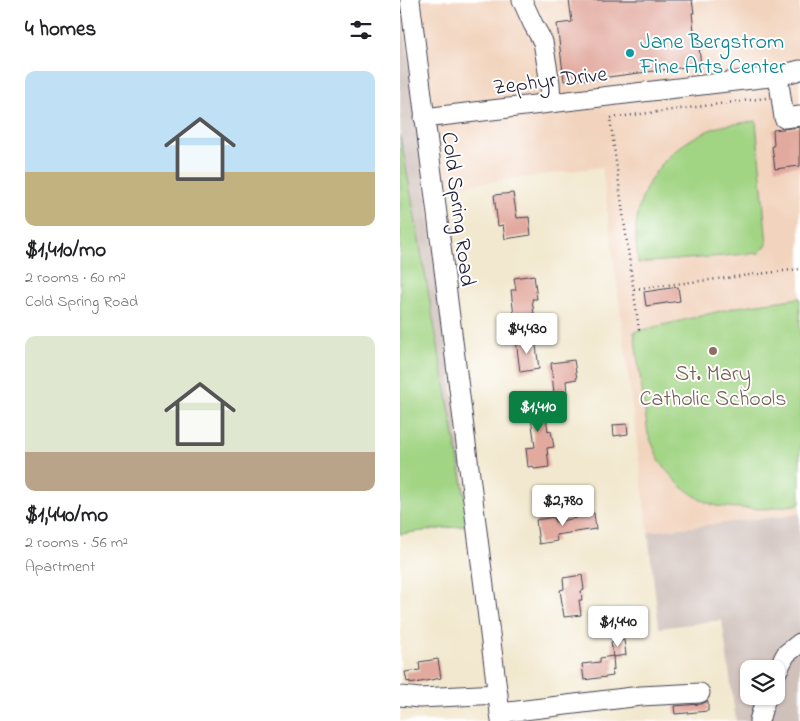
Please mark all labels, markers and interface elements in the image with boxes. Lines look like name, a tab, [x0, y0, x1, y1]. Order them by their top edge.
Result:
text: 4 homes	[25, 15, 96, 45]
icon: filters	[347, 16, 375, 44]
place label: Jane Bergstrom Fine Arts Center	[639, 27, 786, 84]
marker: Jane Bergstrom Fine Arts Center	[624, 47, 636, 59]
street label: Zephyr Drive	[492, 59, 609, 106]
icon: home	[155, 104, 245, 194]
street label: Cold Spring Road	[431, 130, 482, 289]
text: $1,410/mo	[25, 236, 106, 266]
text: 2 rooms · 60 m²	[25, 266, 126, 290]
text: Cold Spring Road	[25, 290, 138, 314]
pin: $4,430	[486, 312, 568, 355]
text: $4,430	[507, 317, 547, 341]
marker: St. Mary Catholic Schools	[707, 345, 719, 357]
place label: St. Mary Catholic Schools	[640, 359, 786, 416]
icon: home	[155, 369, 245, 459]
pin: $1,410	[497, 390, 579, 433]
text: $1,410	[520, 395, 556, 419]
pin: $2,780	[522, 484, 604, 527]
text: $2,780	[543, 489, 583, 513]
text: $1,440/mo	[25, 501, 108, 531]
text: 2 rooms · 56 m²	[25, 531, 128, 555]
text: Apartment	[25, 555, 95, 579]
pin: $1,440	[577, 606, 659, 648]
text: $1,440	[599, 610, 637, 634]
map controls	[740, 660, 785, 705]
button: layers	[740, 660, 785, 705]

